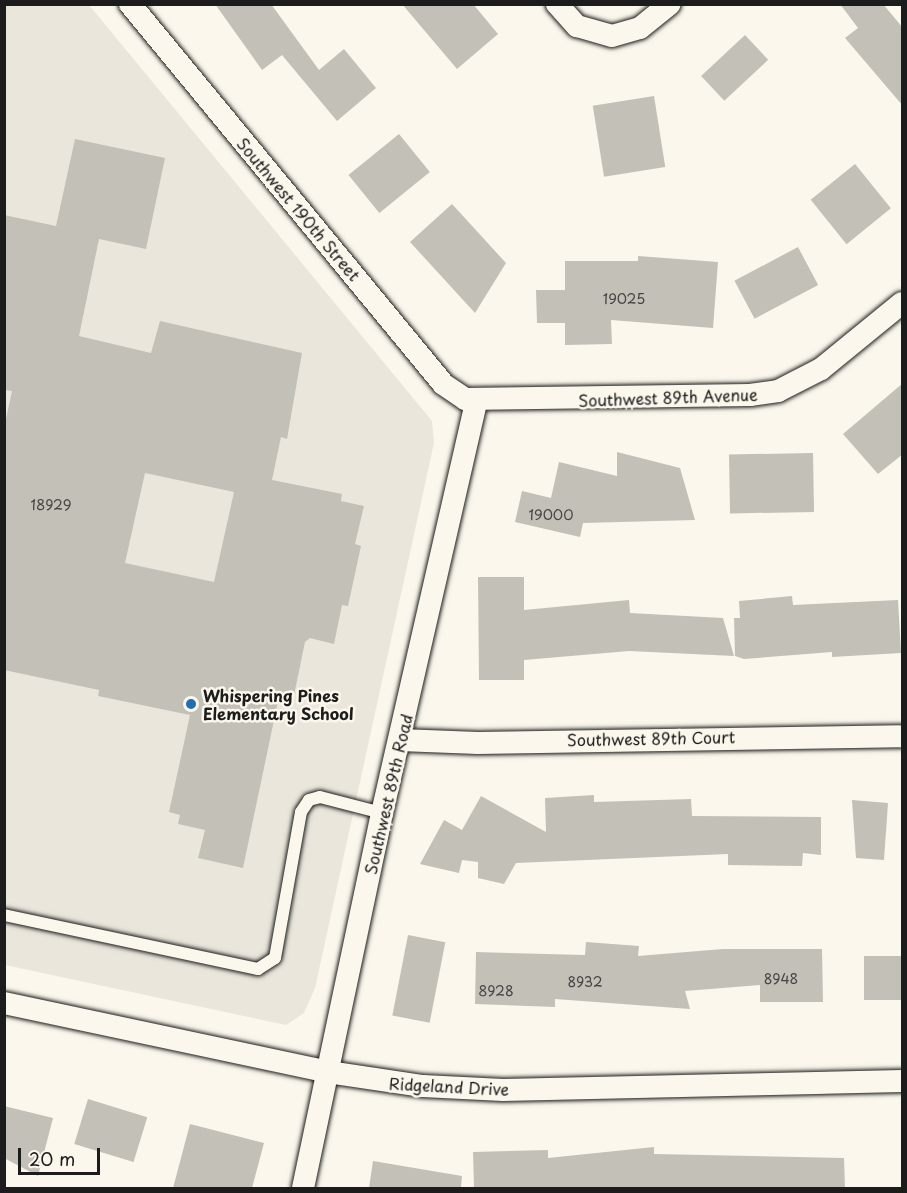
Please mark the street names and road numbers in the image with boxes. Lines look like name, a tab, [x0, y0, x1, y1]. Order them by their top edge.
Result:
street label: Southwest 190th Street	[233, 133, 365, 285]
street label: Southwest 89th Avenue	[578, 384, 758, 410]
street label: Southwest 89th Road	[360, 712, 416, 876]
street label: Southwest 89th Court	[567, 727, 735, 749]
street label: Ridgeland Drive	[388, 1073, 510, 1099]

